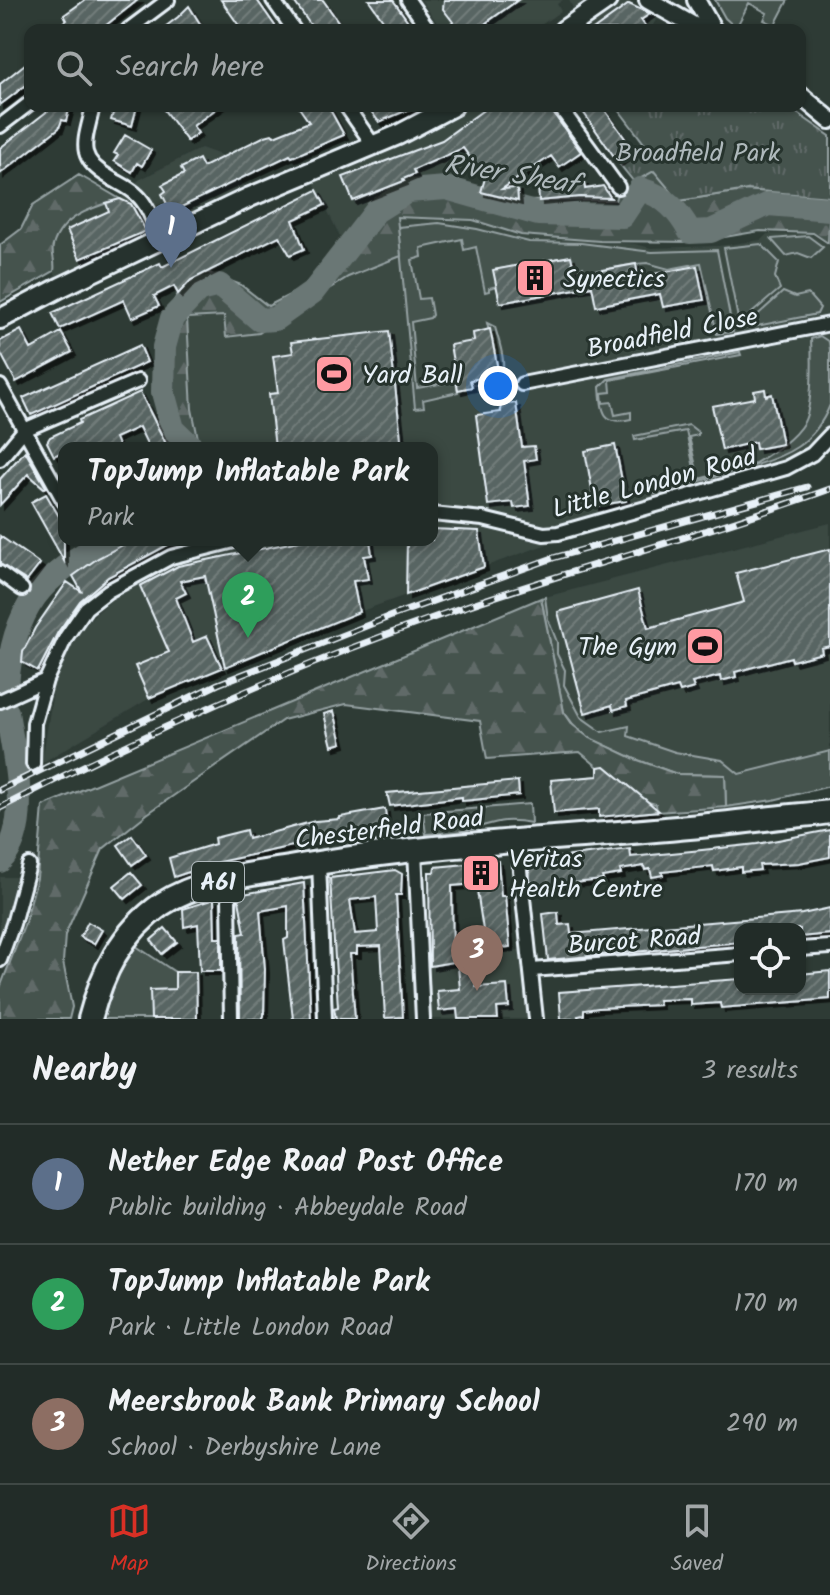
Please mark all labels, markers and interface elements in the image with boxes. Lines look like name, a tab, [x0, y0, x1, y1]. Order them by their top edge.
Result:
search box	[24, 24, 806, 112]
text: Search here	[116, 44, 264, 92]
icon: search	[52, 46, 96, 90]
park label: Broadfield Park	[616, 133, 781, 175]
water label: River Sheaf	[441, 143, 588, 209]
pin: 1	[145, 202, 197, 268]
building icon: Synectics	[514, 257, 556, 299]
place label: Synectics	[563, 259, 665, 301]
street label: Broadfield Close	[583, 297, 762, 371]
sports icon: Yard Ball	[313, 353, 355, 395]
place label: Yard Ball	[362, 355, 463, 397]
your location	[478, 366, 518, 406]
street label: Little London Road	[548, 436, 762, 531]
popup	[58, 442, 438, 546]
text: TopJump Inflatable Park	[87, 449, 409, 497]
text: Park	[87, 497, 134, 539]
pin: 2	[222, 572, 274, 638]
sports icon: The Gym	[684, 625, 726, 667]
place label: The Gym	[578, 627, 677, 669]
street label: Chesterfield Road	[292, 797, 487, 862]
place label: Veritas Health Centre	[509, 839, 663, 911]
building icon: Veritas Health Centre	[460, 852, 502, 894]
road number: A61	[192, 862, 244, 902]
street label: Burcot Road	[566, 916, 703, 968]
map controls	[734, 923, 806, 995]
button: locate	[734, 923, 806, 995]
pin: 3	[451, 925, 503, 991]
text: Nearby	[32, 1044, 137, 1098]
text: 3 results	[701, 1050, 798, 1092]
text: Nether Edge Road Post Office	[108, 1139, 503, 1187]
text: 1	[54, 1163, 62, 1205]
text: 170 m	[734, 1163, 798, 1205]
text: Public building · Abbeydale Road	[108, 1187, 467, 1229]
text: TopJump Inflatable Park	[108, 1259, 430, 1307]
text: 2	[50, 1283, 66, 1325]
text: 170 m	[734, 1283, 798, 1325]
text: Park · Little London Road	[108, 1307, 392, 1349]
text: Meersbrook Bank Primary School	[108, 1379, 540, 1427]
text: 3	[51, 1403, 65, 1445]
text: 290 m	[726, 1403, 798, 1445]
text: School · Derbyshire Lane	[108, 1427, 381, 1469]
tab: Map	[107, 1499, 151, 1582]
tab: Directions	[365, 1499, 457, 1582]
tab: Saved	[671, 1499, 723, 1582]

